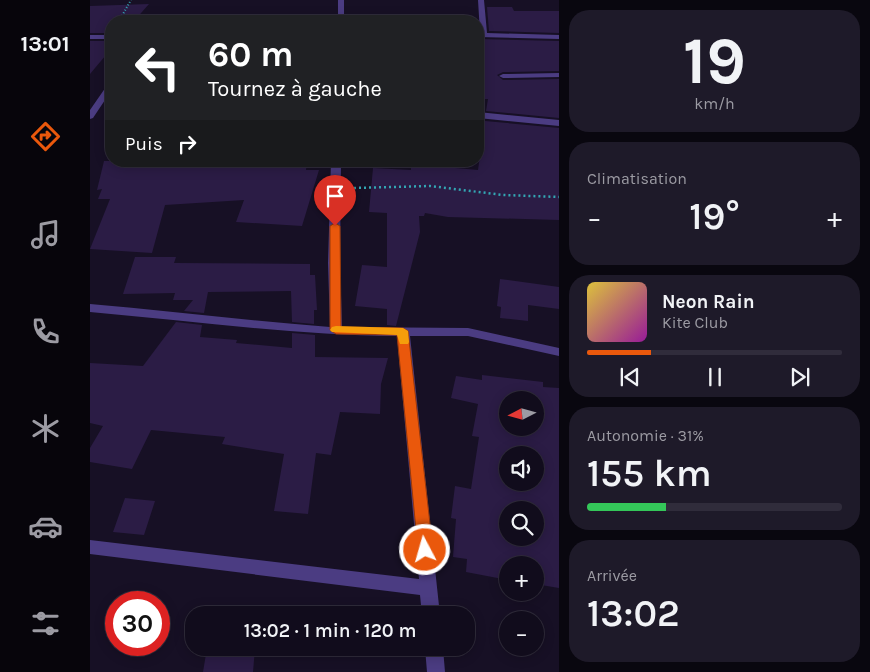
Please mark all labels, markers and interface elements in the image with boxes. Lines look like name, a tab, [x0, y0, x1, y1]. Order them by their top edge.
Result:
text: 19	[683, 23, 746, 99]
text: 13:01	[20, 31, 70, 57]
text: 60 m	[208, 34, 293, 75]
icon: left	[125, 35, 190, 100]
text: Tournez à gauche	[208, 76, 382, 102]
text: km/h	[694, 94, 735, 113]
icon: directions	[28, 119, 63, 154]
icon: right	[173, 130, 201, 158]
text: Puis	[125, 133, 163, 155]
text: Climatisation	[587, 169, 687, 188]
pin	[314, 175, 356, 226]
icon: arrive	[321, 182, 349, 210]
text: 19°	[689, 194, 740, 239]
text: −	[587, 201, 602, 234]
text: +	[827, 201, 842, 234]
icon: music	[28, 217, 63, 252]
text: Neon Rain	[662, 291, 755, 313]
text: Kite Club	[662, 313, 728, 332]
icon: phone	[28, 314, 63, 349]
icon: previous	[616, 363, 644, 391]
icon: pause	[701, 363, 729, 391]
icon: next	[786, 363, 814, 391]
north arrow	[499, 391, 544, 436]
map controls	[499, 391, 544, 656]
icon: climate	[28, 411, 63, 446]
text: Autonomie · 31%	[587, 426, 704, 445]
button: sound	[499, 446, 544, 491]
text: 155 km	[587, 451, 712, 496]
button: search	[499, 501, 544, 546]
icon: car	[28, 509, 63, 544]
position arrow	[398, 523, 450, 575]
button: +	[499, 556, 544, 601]
text: Arrivée	[587, 566, 637, 585]
speed limit sign: 30	[105, 591, 170, 656]
text: 13:02	[587, 591, 680, 636]
icon: filters	[28, 606, 63, 641]
button: −	[499, 611, 544, 656]
text: 13:02 · 1 min · 120 m	[244, 620, 416, 642]

